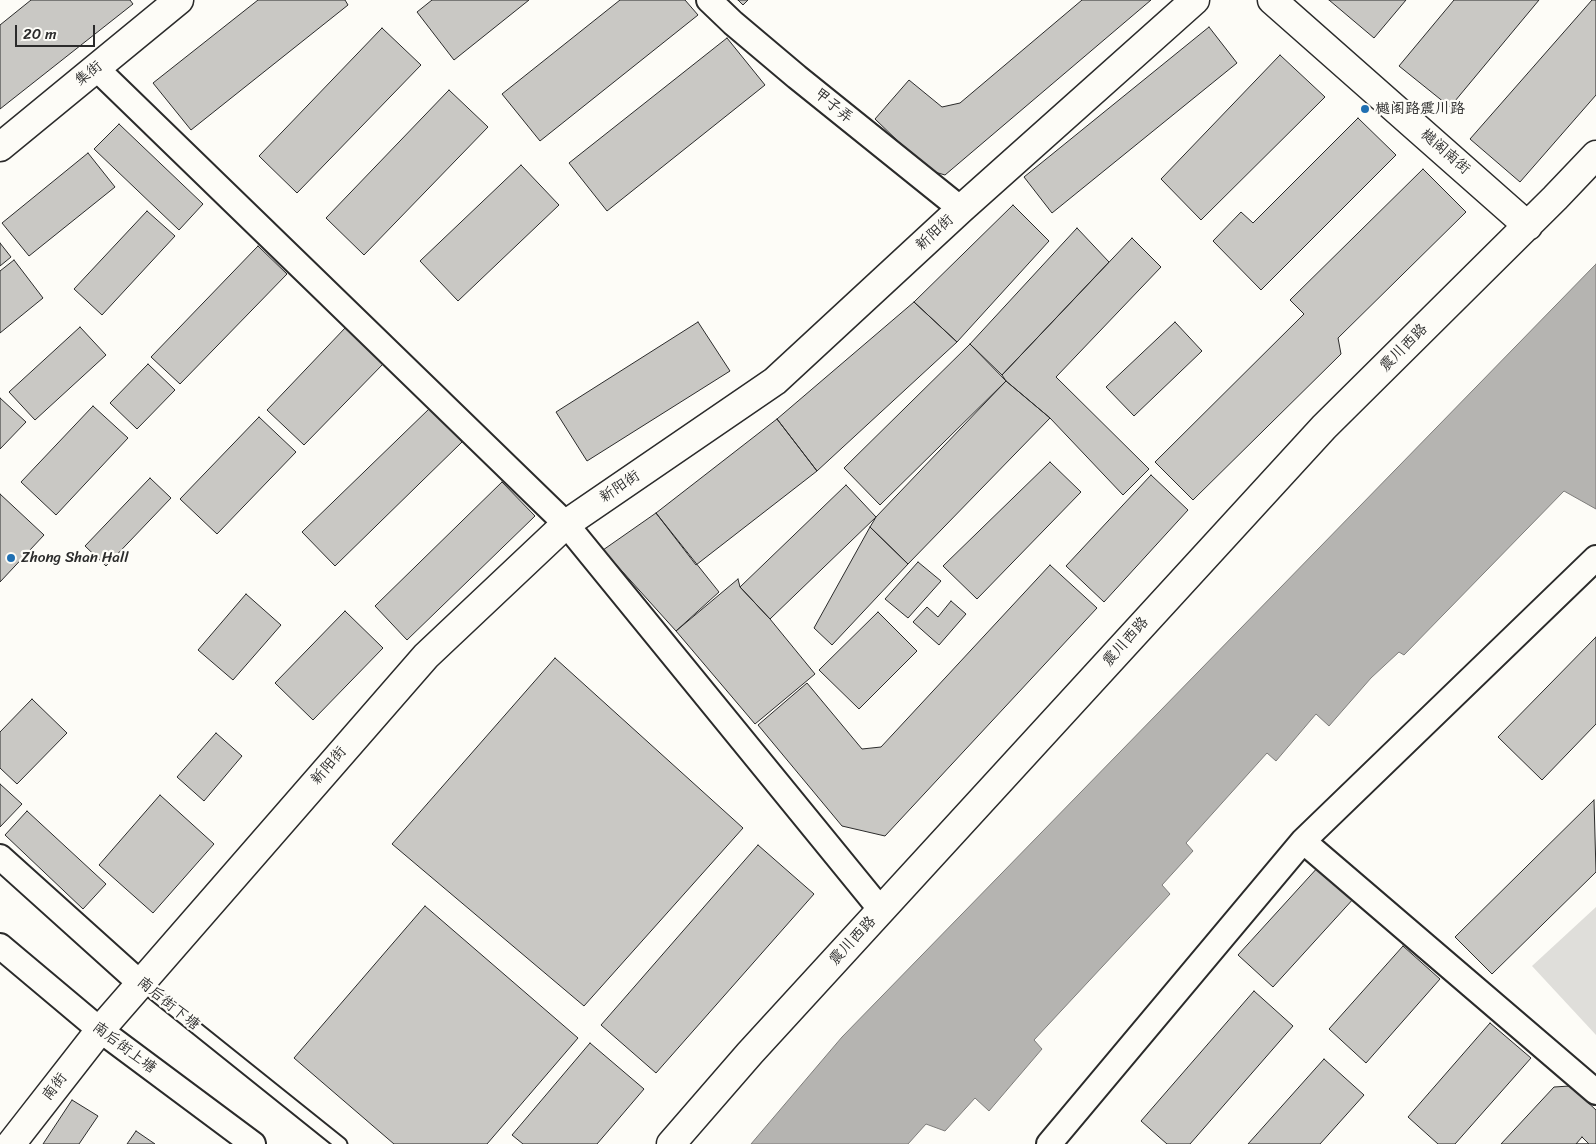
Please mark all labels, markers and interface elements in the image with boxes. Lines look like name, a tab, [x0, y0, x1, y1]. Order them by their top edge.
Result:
scale bar	[18, 15, 98, 47]
text: 20 m	[23, 21, 57, 47]
street label: 集街	[72, 58, 106, 90]
street label: 甲子弄	[810, 85, 856, 127]
place label: 樾阁路震川路	[1375, 100, 1465, 118]
marker: 樾阁路震川路	[1359, 103, 1371, 115]
street label: 樾阁南街	[1416, 126, 1474, 178]
street label: 新阳街	[912, 211, 958, 255]
street label: 震川西路	[1376, 320, 1432, 376]
street label: 新阳街	[596, 467, 644, 507]
place label: Zhong Shan Hall	[21, 549, 128, 567]
marker: Zhong Shan Hall	[5, 552, 17, 564]
street label: 震川西路	[1099, 614, 1153, 670]
street label: 新阳街	[307, 743, 351, 789]
street label: 震川西路	[826, 913, 880, 969]
street label: 南后街下塘	[133, 973, 203, 1035]
street label: 南后街上塘	[89, 1018, 159, 1078]
street label: 南街	[39, 1070, 71, 1104]

